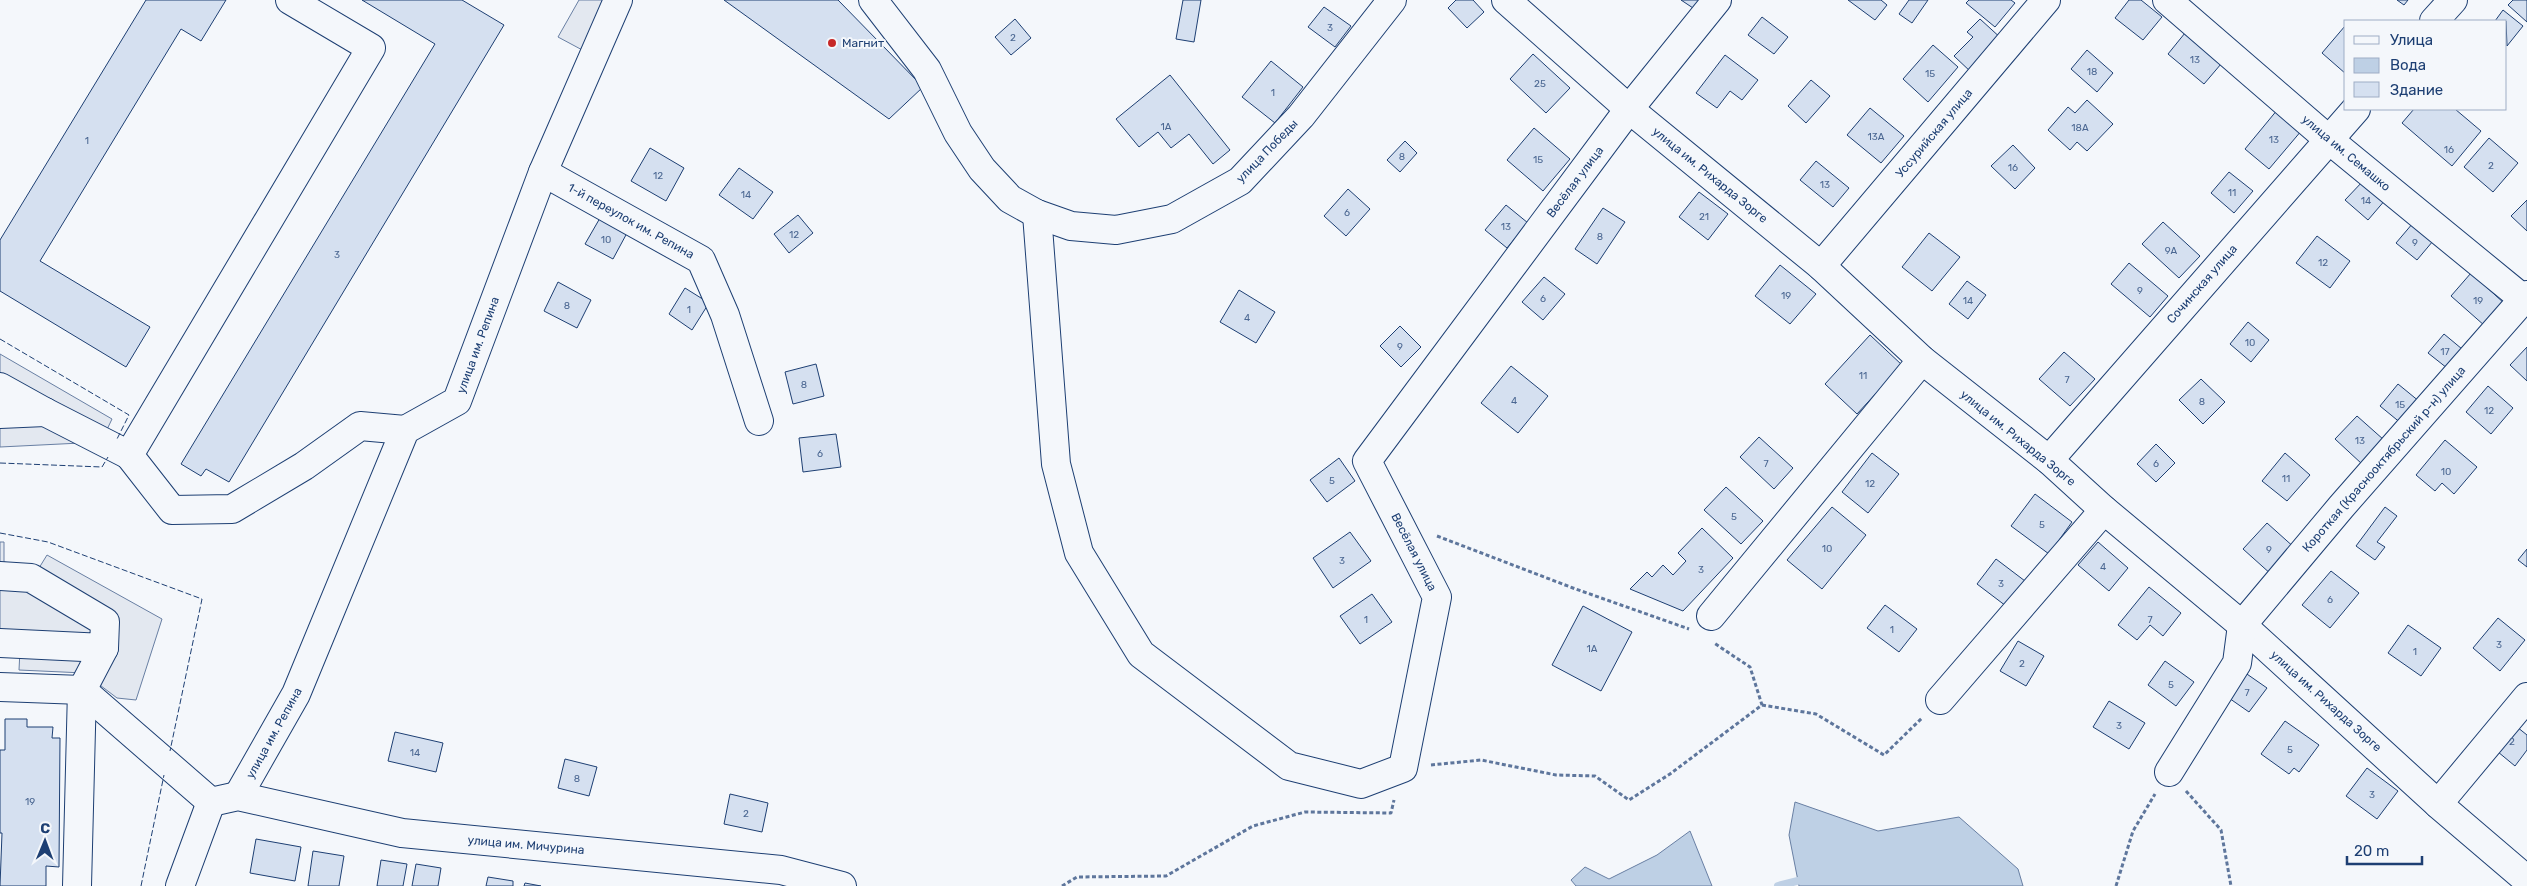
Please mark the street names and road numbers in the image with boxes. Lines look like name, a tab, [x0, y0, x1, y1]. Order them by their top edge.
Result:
street label: Уссурийская улица	[1893, 86, 1975, 180]
street label: улица им. Семашко	[2299, 112, 2393, 194]
street label: улица Победы	[1233, 117, 1301, 185]
street label: улица им. Рихарда Зорге	[1650, 124, 1771, 226]
street label: Весёлая улица	[1544, 144, 1606, 220]
street label: 1-й переулок им. Репина	[565, 180, 697, 262]
street label: Сочинская улица	[2164, 242, 2240, 326]
street label: улица им. Репина	[454, 295, 502, 395]
street label: Короткая (Краснооктябрьский р-н) улица	[2300, 363, 2468, 555]
street label: улица им. Рихарда Зорге	[1958, 387, 2079, 489]
street label: Весёлая улица	[1388, 511, 1440, 593]
street label: улица им. Рихарда Зорге	[2268, 648, 2384, 755]
street label: улица им. Репина	[243, 685, 305, 781]
street label: улица им. Мичурина	[467, 833, 585, 857]

